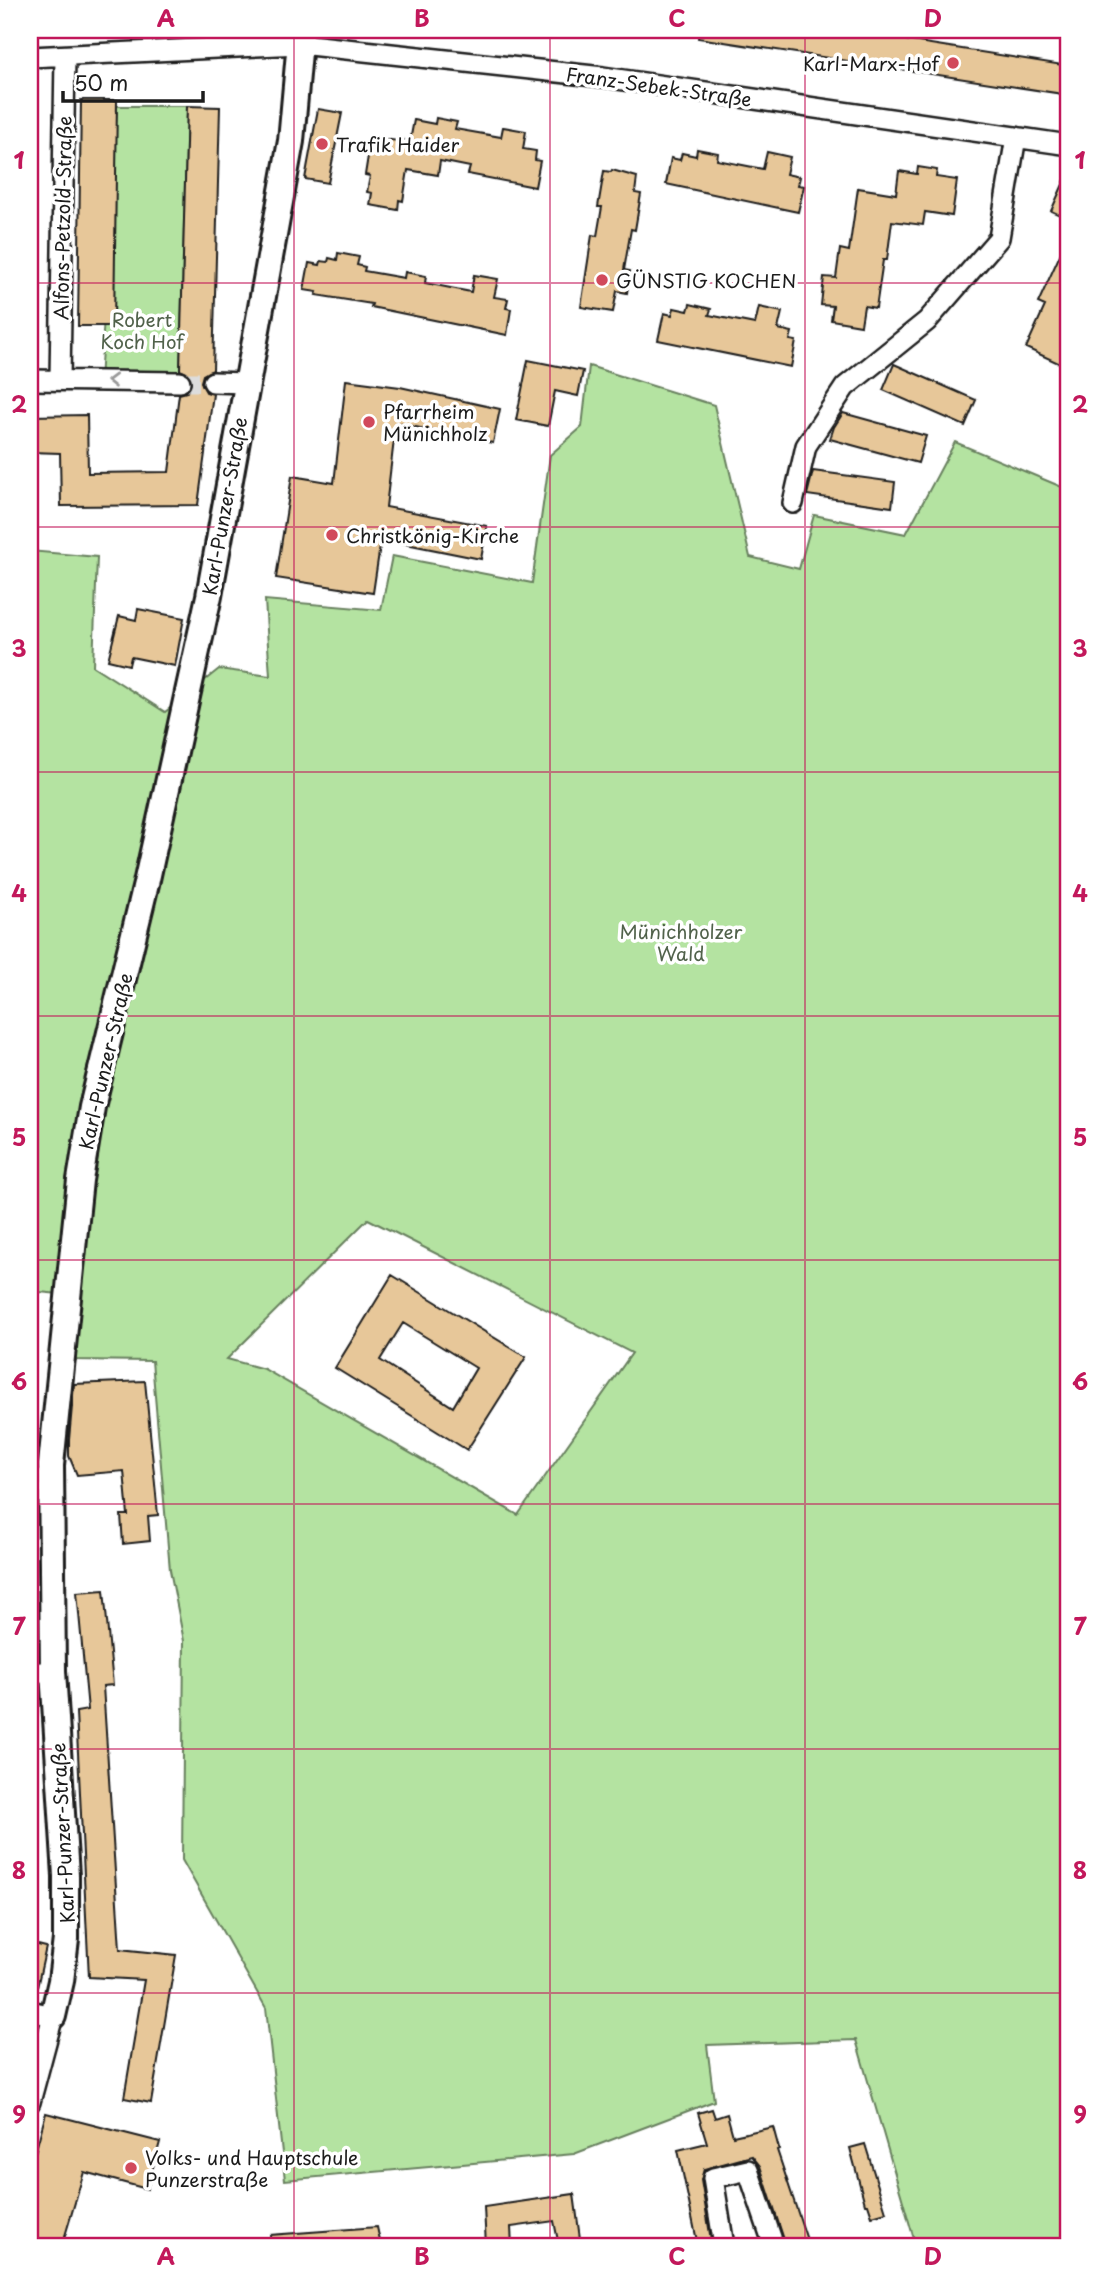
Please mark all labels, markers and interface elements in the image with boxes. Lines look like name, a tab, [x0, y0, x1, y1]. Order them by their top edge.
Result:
text: A	[157, 0, 175, 35]
text: B	[414, 0, 430, 35]
text: C	[668, 0, 686, 35]
text: D	[924, 0, 942, 35]
place label: Karl-Marx-Hof	[803, 49, 940, 77]
marker: Karl-Marx-Hof	[945, 55, 961, 71]
street label: Franz-Sebek-Straße	[564, 59, 754, 113]
scale bar	[63, 60, 203, 104]
text: 50 m	[74, 66, 128, 98]
street label: Alfons-Petzold-Straße	[46, 116, 78, 320]
place label: Trafik Haider	[336, 130, 460, 158]
marker: Trafik Haider	[314, 136, 330, 152]
text: 1	[14, 142, 25, 177]
text: 1	[1075, 142, 1086, 177]
place label: GÜNSTIG KOCHEN	[616, 266, 796, 294]
marker: GÜNSTIG KOCHEN	[594, 272, 610, 288]
park label: Robert Koch Hof	[100, 305, 185, 355]
one-way arrow	[106, 373, 116, 389]
text: 2	[11, 386, 27, 421]
text: 2	[1072, 386, 1088, 421]
place label: Pfarrheim Münichholz	[383, 397, 488, 447]
marker: Pfarrheim Münichholz	[361, 414, 377, 430]
street label: Karl-Punzer-Straße	[195, 415, 253, 597]
place label: Christkönig-Kirche	[346, 521, 519, 549]
marker: Christkönig-Kirche	[324, 527, 340, 543]
text: 3	[11, 630, 27, 665]
text: 3	[1072, 630, 1088, 665]
text: 4	[11, 875, 27, 910]
text: 4	[1072, 875, 1088, 910]
park label: Münichholzer Wald	[620, 917, 743, 967]
street label: Karl-Punzer-Straße	[71, 970, 139, 1152]
text: 5	[12, 1119, 26, 1154]
text: 5	[1073, 1119, 1087, 1154]
text: 6	[11, 1363, 27, 1398]
text: 6	[1072, 1363, 1088, 1398]
text: 7	[12, 1608, 26, 1643]
text: 7	[1073, 1608, 1087, 1643]
street label: Karl-Punzer-Straße	[43, 1742, 81, 1924]
text: 8	[12, 1852, 26, 1887]
text: 8	[1073, 1852, 1087, 1887]
text: 9	[12, 2096, 26, 2131]
text: 9	[1073, 2096, 1087, 2131]
place label: Volks- und Hauptschule Punzerstraße	[145, 2143, 358, 2193]
marker: Volks- und Hauptschule Punzerstraße	[123, 2160, 139, 2176]
text: A	[157, 2238, 175, 2273]
text: B	[414, 2238, 430, 2273]
text: C	[668, 2238, 686, 2273]
text: D	[924, 2238, 942, 2273]

